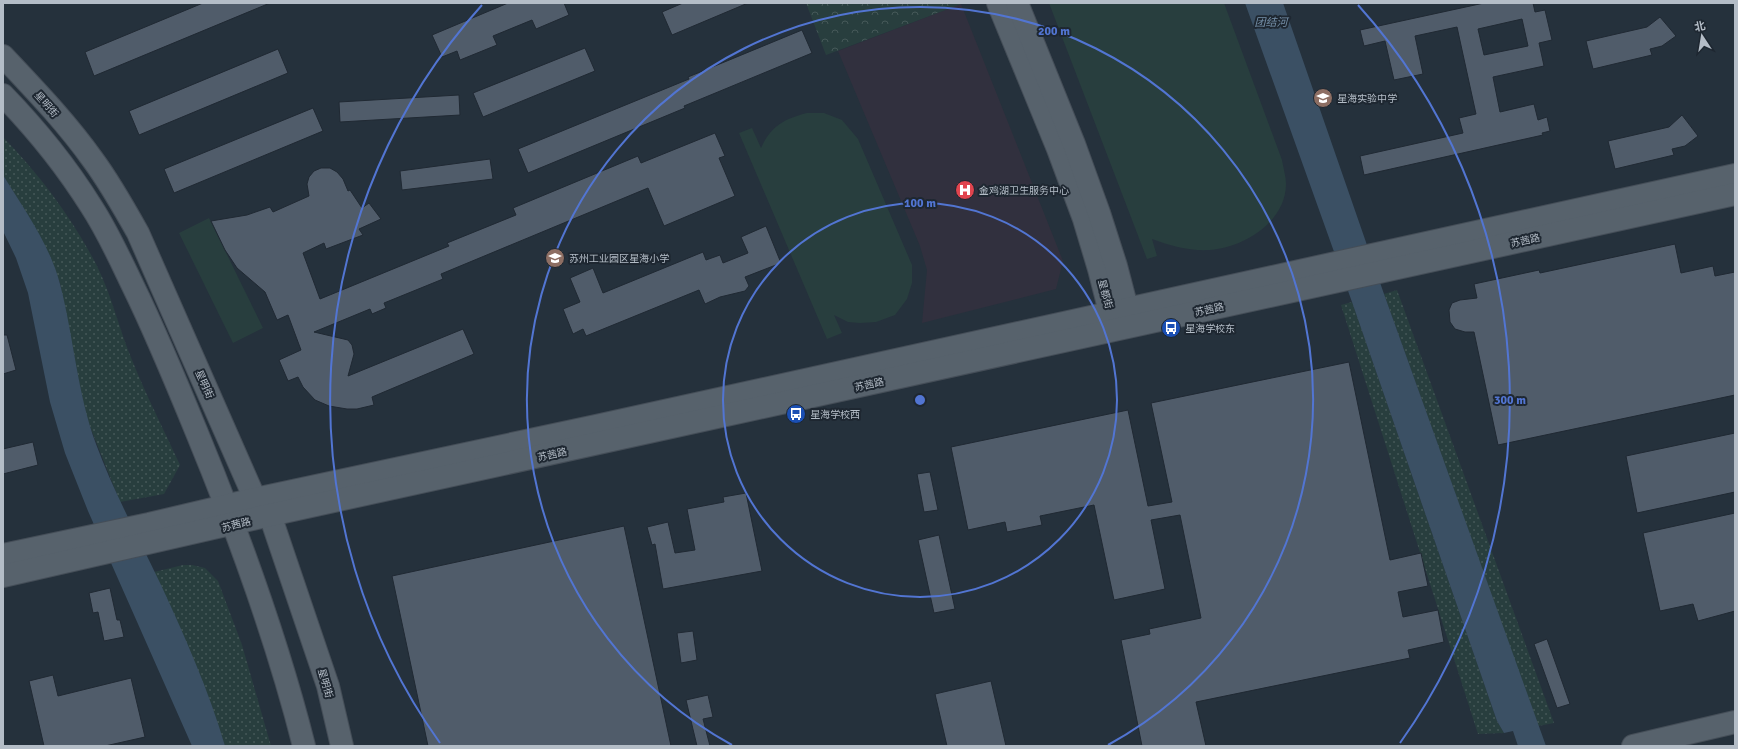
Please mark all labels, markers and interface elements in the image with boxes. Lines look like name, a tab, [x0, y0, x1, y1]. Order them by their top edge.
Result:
water label: 团结河	[1255, 16, 1289, 29]
north arrow	[1682, 16, 1722, 56]
text: 北	[1693, 19, 1707, 34]
text: 200 m	[1038, 24, 1070, 39]
school or university icon: 星海实验中学	[1312, 87, 1334, 109]
street label: 星明街	[32, 90, 61, 120]
place label: 星海实验中学	[1337, 93, 1397, 105]
hospital icon: 金鸡湖卫生服务中心	[954, 179, 976, 201]
place label: 金鸡湖卫生服务中心	[979, 185, 1069, 197]
text: 100 m	[904, 196, 936, 211]
street label: 苏茜路	[1509, 232, 1541, 250]
school or university icon: 苏州工业园区星海小学	[544, 247, 566, 269]
place label: 苏州工业园区星海小学	[569, 253, 669, 265]
street label: 星都街	[1095, 278, 1115, 310]
street label: 苏茜路	[1193, 301, 1225, 319]
bus stop icon: 星海学校东	[1160, 317, 1182, 339]
place label: 星海学校东	[1185, 323, 1235, 335]
street label: 星明街	[193, 368, 216, 401]
street label: 苏茜路	[853, 376, 885, 394]
centre of rings	[913, 393, 927, 407]
text: 300 m	[1494, 393, 1526, 408]
bus stop icon: 星海学校西	[785, 403, 807, 425]
place label: 星海学校西	[810, 409, 860, 421]
street label: 苏茜路	[536, 446, 568, 464]
street label: 苏茜路	[220, 516, 252, 534]
street label: 星明街	[315, 667, 335, 699]

